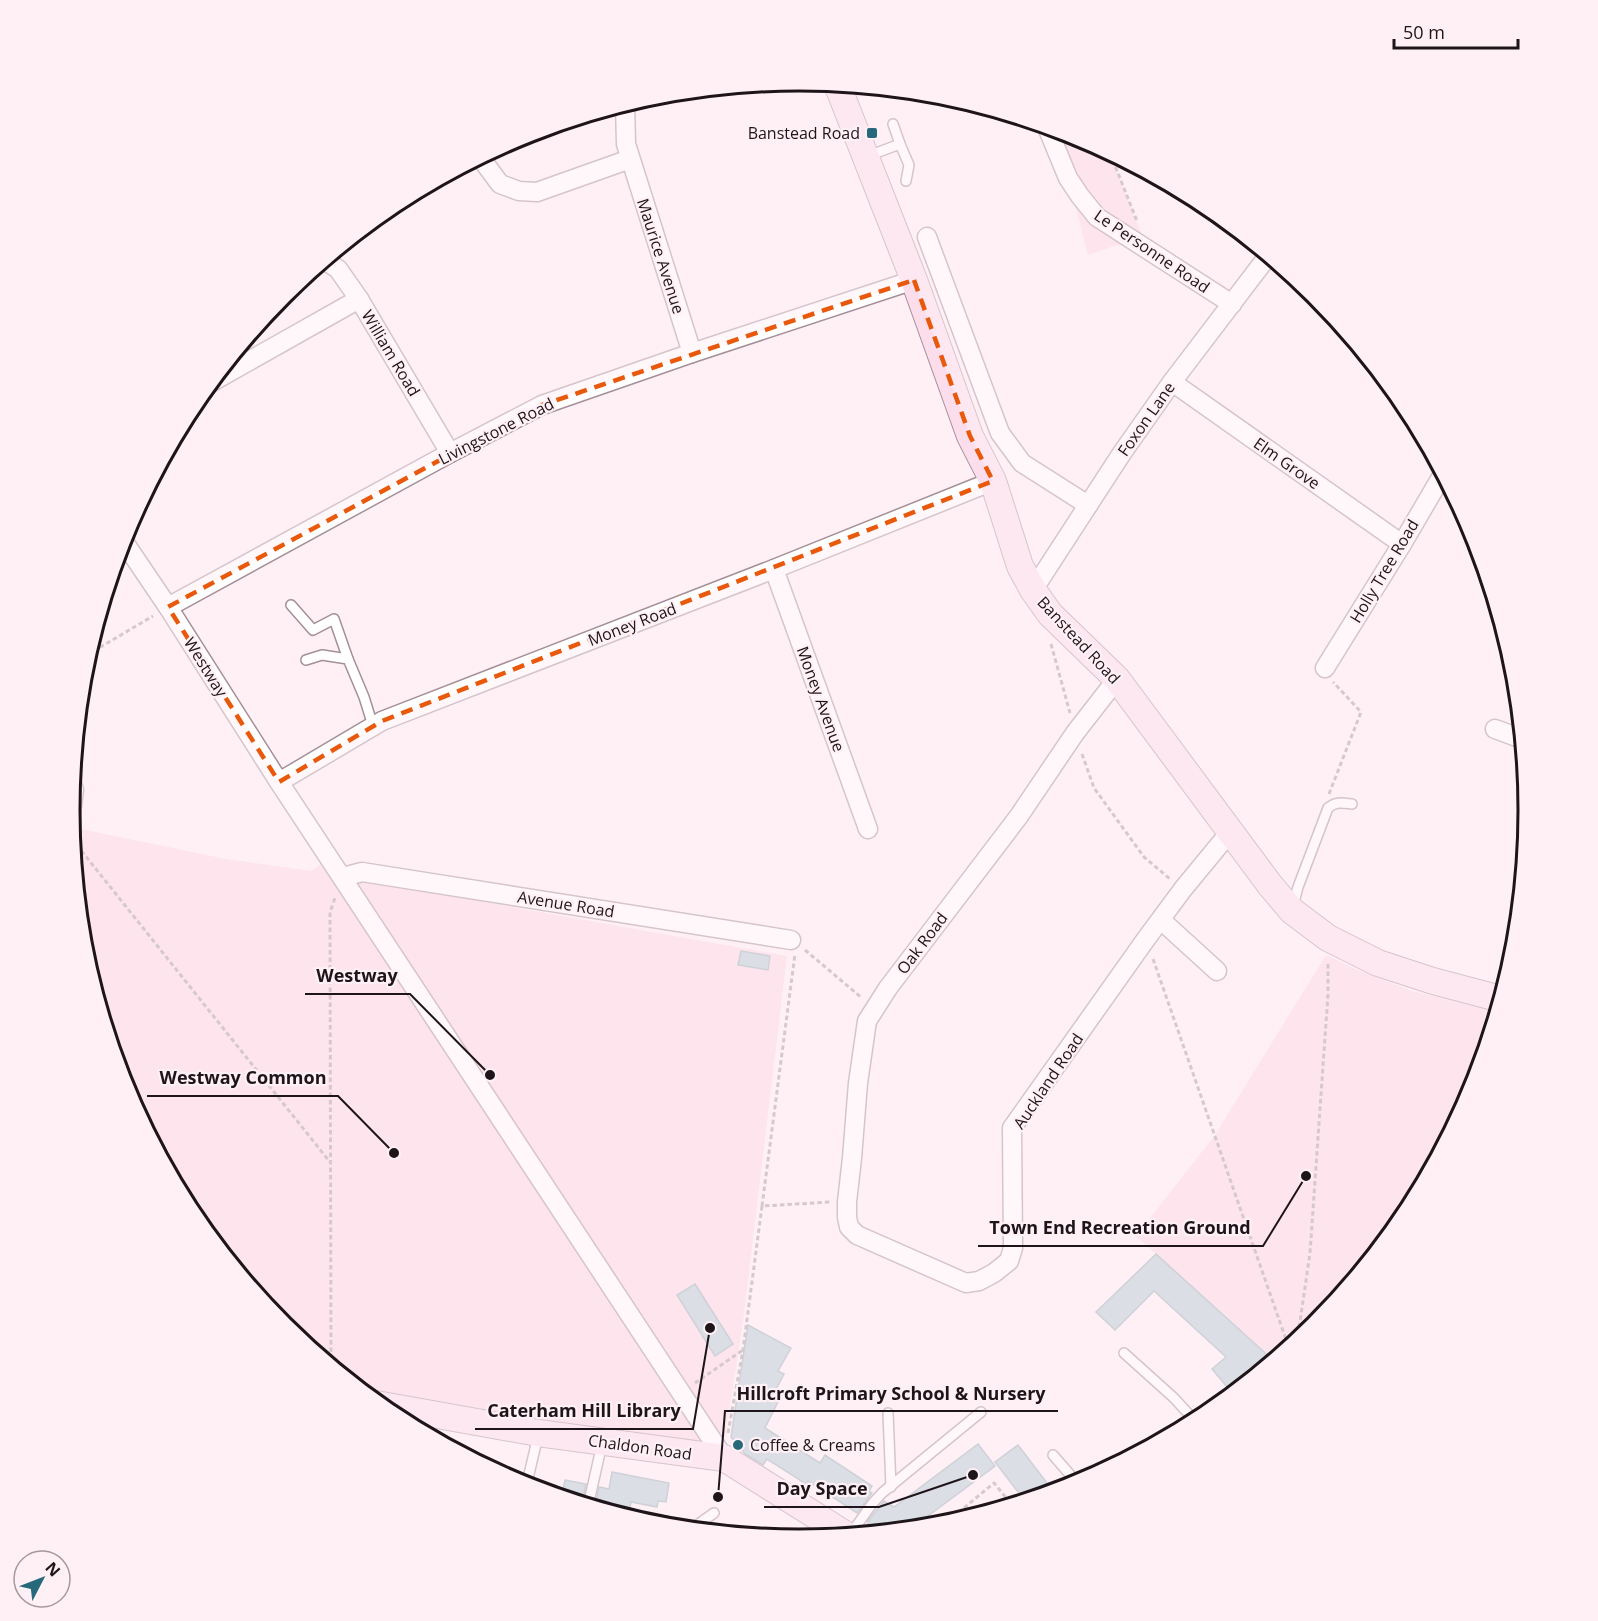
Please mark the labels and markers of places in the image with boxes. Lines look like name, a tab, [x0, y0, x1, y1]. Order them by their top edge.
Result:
place label: Banstead Road	[748, 122, 860, 144]
marker: Banstead Road	[865, 126, 879, 140]
callout: Westway	[305, 958, 410, 994]
callout: Westway Common	[147, 1060, 338, 1096]
callout: Town End Recreation Ground	[978, 1210, 1263, 1246]
callout: Hillcroft Primary School & Nursery	[725, 1375, 1058, 1411]
callout: Caterham Hill Library	[475, 1393, 693, 1429]
place label: Coffee & Creams	[750, 1434, 875, 1456]
marker: Coffee & Creams	[731, 1438, 745, 1452]
callout: Day Space	[764, 1471, 879, 1507]

